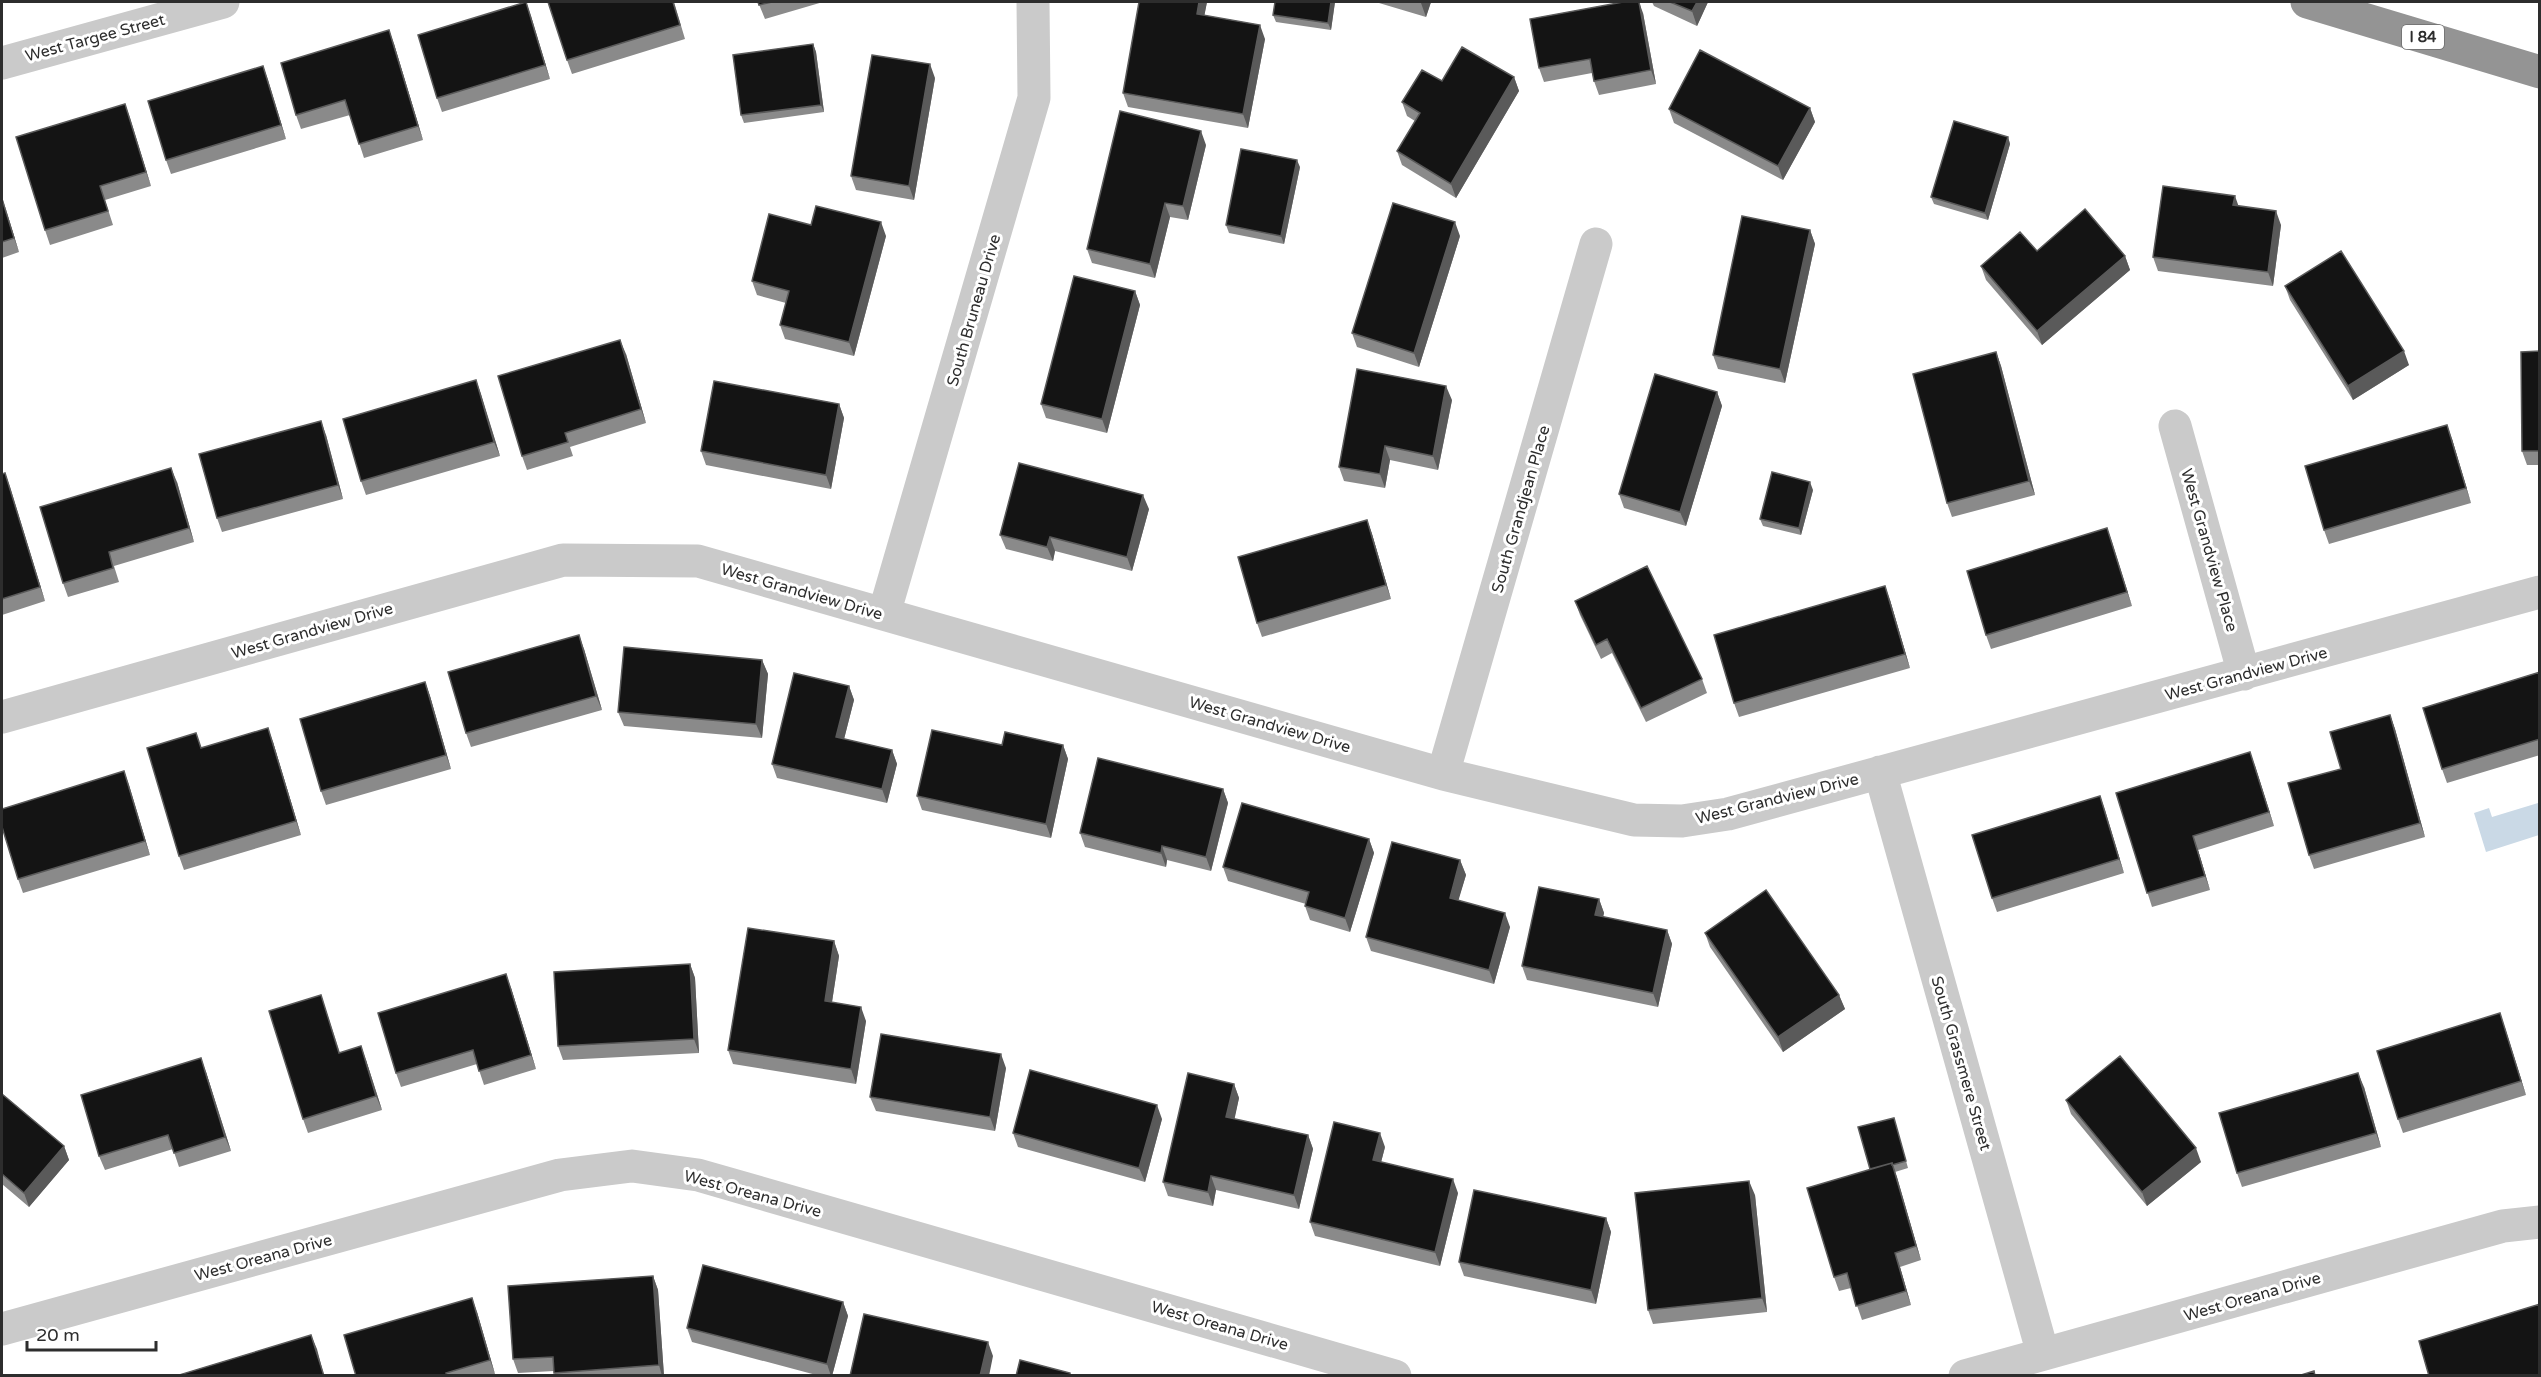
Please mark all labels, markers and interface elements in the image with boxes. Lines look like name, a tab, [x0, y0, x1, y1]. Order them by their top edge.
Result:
street label: West Targee Street	[23, 10, 167, 66]
road number: I 84	[2402, 25, 2444, 49]
street label: South Bruneau Drive	[943, 232, 1005, 389]
street label: South Grandjean Place	[1487, 423, 1554, 595]
street label: West Grandview Place	[2176, 466, 2242, 634]
street label: West Grandview Drive	[719, 559, 885, 625]
street label: West Grandview Drive	[229, 598, 395, 664]
street label: West Grandview Drive	[2163, 643, 2330, 705]
street label: West Grandview Drive	[1187, 692, 1353, 758]
street label: West Grandview Drive	[1694, 769, 1861, 829]
street label: South Grassmere Street	[1927, 974, 1996, 1153]
street label: West Oreana Drive	[682, 1166, 824, 1222]
street label: West Oreana Drive	[192, 1230, 334, 1286]
street label: West Oreana Drive	[2182, 1268, 2323, 1326]
street label: West Oreana Drive	[1149, 1297, 1290, 1355]
scale bar	[27, 1314, 156, 1352]
text: 20 m	[36, 1324, 80, 1346]

